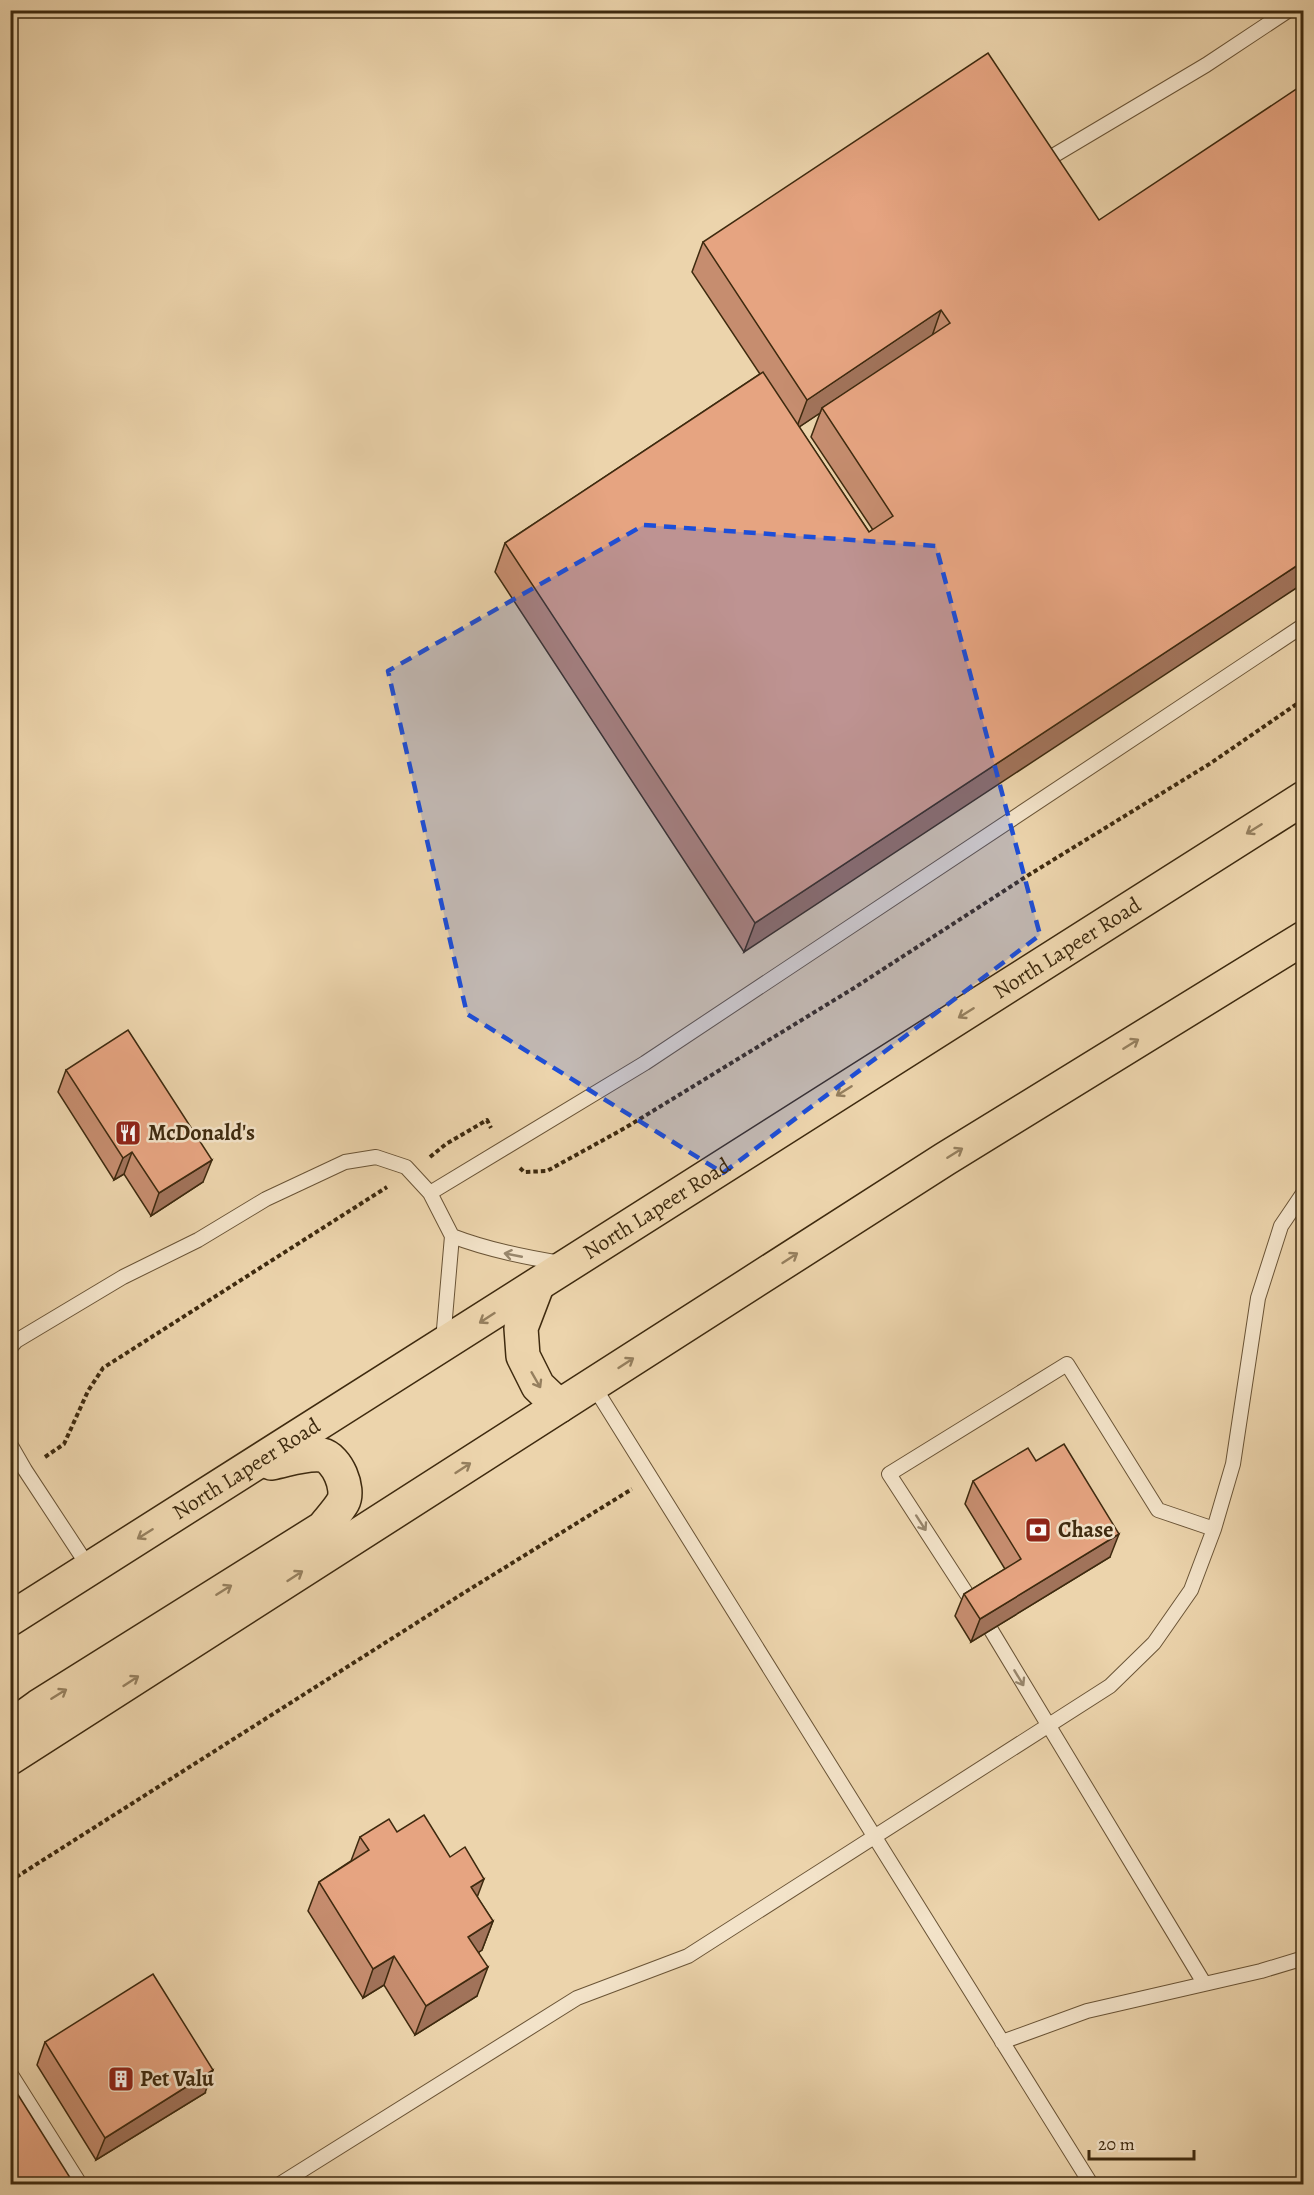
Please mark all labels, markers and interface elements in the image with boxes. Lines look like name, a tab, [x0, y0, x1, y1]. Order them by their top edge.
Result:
one-way arrow	[1246, 824, 1263, 836]
street label: North Lapeer Road	[988, 890, 1147, 1006]
one-way arrow	[958, 1007, 975, 1019]
one-way arrow	[1122, 1038, 1139, 1050]
one-way arrow	[836, 1085, 853, 1097]
restaurant icon: McDonald's	[113, 1118, 143, 1148]
place label: McDonald's	[148, 1118, 255, 1148]
one-way arrow	[946, 1146, 963, 1158]
street label: North Lapeer Road	[577, 1150, 737, 1267]
one-way arrow	[504, 1249, 523, 1260]
one-way arrow	[782, 1252, 798, 1264]
one-way arrow	[479, 1312, 496, 1324]
one-way arrow	[617, 1357, 634, 1369]
one-way arrow	[530, 1371, 542, 1388]
street label: North Lapeer Road	[167, 1411, 326, 1527]
one-way arrow	[454, 1462, 471, 1474]
one-way arrow	[915, 1514, 927, 1531]
bank icon: Chase	[1023, 1515, 1053, 1545]
place label: Chase	[1058, 1515, 1113, 1545]
one-way arrow	[137, 1529, 154, 1541]
one-way arrow	[286, 1570, 303, 1582]
one-way arrow	[215, 1584, 232, 1596]
one-way arrow	[1013, 1669, 1025, 1686]
one-way arrow	[122, 1675, 139, 1688]
one-way arrow	[50, 1688, 67, 1700]
building icon: Pet Valu	[106, 2064, 136, 2094]
place label: Pet Valu	[140, 2064, 215, 2094]
scale bar	[1089, 2123, 1194, 2161]
text: 20 m	[1098, 2132, 1135, 2156]

